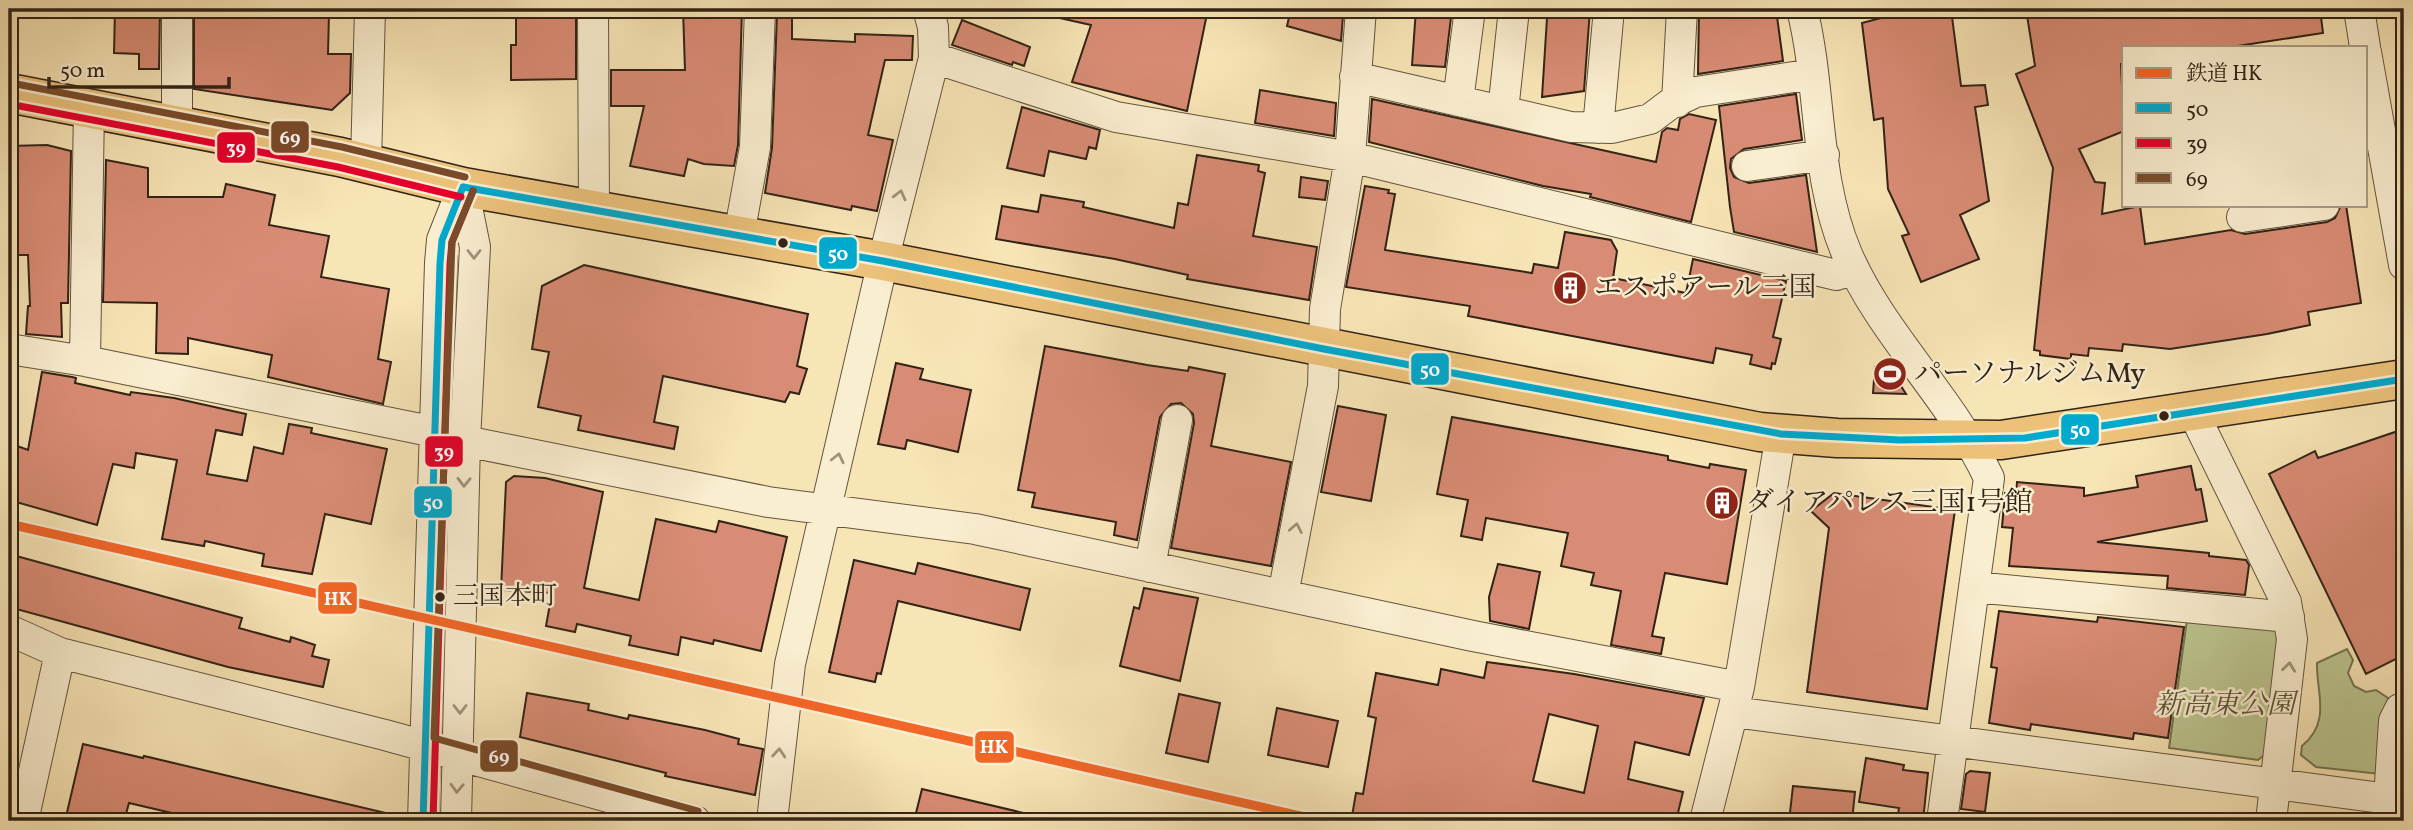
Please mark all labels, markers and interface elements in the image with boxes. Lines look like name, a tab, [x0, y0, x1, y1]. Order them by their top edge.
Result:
scale bar	[49, 46, 229, 90]
legend	[2122, 46, 2368, 206]
text: 50 m	[60, 57, 105, 86]
text: 鉄道 HK	[2186, 60, 2262, 89]
text: 50	[2186, 96, 2208, 125]
line badge: 69	[270, 120, 310, 154]
text: 69	[280, 126, 300, 152]
text: 39	[2186, 130, 2207, 159]
line badge: 39	[216, 131, 256, 164]
text: 39	[226, 136, 246, 162]
text: 69	[2186, 166, 2208, 195]
one-way arrow	[892, 189, 906, 201]
unlabelled marker	[776, 236, 790, 250]
line badge: 50	[818, 236, 858, 270]
text: 50	[828, 242, 849, 268]
one-way arrow	[466, 250, 482, 260]
building icon: エスポアール三国	[1551, 269, 1589, 307]
place label: エスポアール三国	[1594, 269, 1817, 308]
line badge: 50	[1410, 352, 1450, 386]
sports icon: パーソナルジムMy	[1871, 355, 1909, 393]
place label: パーソナルジムMy	[1914, 355, 2145, 394]
text: 50	[1420, 358, 1441, 384]
unlabelled marker	[2157, 409, 2171, 423]
line badge: 50	[2060, 413, 2100, 446]
text: 50	[2070, 418, 2091, 444]
line badge: 39	[424, 435, 464, 468]
text: 39	[434, 440, 454, 466]
one-way arrow	[829, 453, 844, 465]
one-way arrow	[457, 476, 472, 487]
building icon: ダイアパレス三国1号館	[1703, 484, 1741, 522]
place label: ダイアパレス三国1号館	[1746, 484, 2032, 523]
line badge: 50	[413, 485, 453, 519]
text: 50	[423, 491, 444, 517]
one-way arrow	[1288, 522, 1303, 534]
place label: 三国本町	[453, 579, 557, 615]
line badge: HK	[317, 581, 358, 615]
text: HK	[324, 587, 353, 613]
marker: 三国本町	[433, 590, 447, 604]
one-way arrow	[2281, 661, 2296, 673]
park label: 新高東公園	[2155, 686, 2299, 725]
one-way arrow	[452, 704, 468, 715]
line badge: HK	[974, 730, 1015, 764]
text: HK	[980, 735, 1009, 761]
line badge: 69	[479, 739, 519, 773]
text: 69	[489, 745, 509, 771]
one-way arrow	[771, 748, 786, 759]
one-way arrow	[449, 783, 464, 794]

